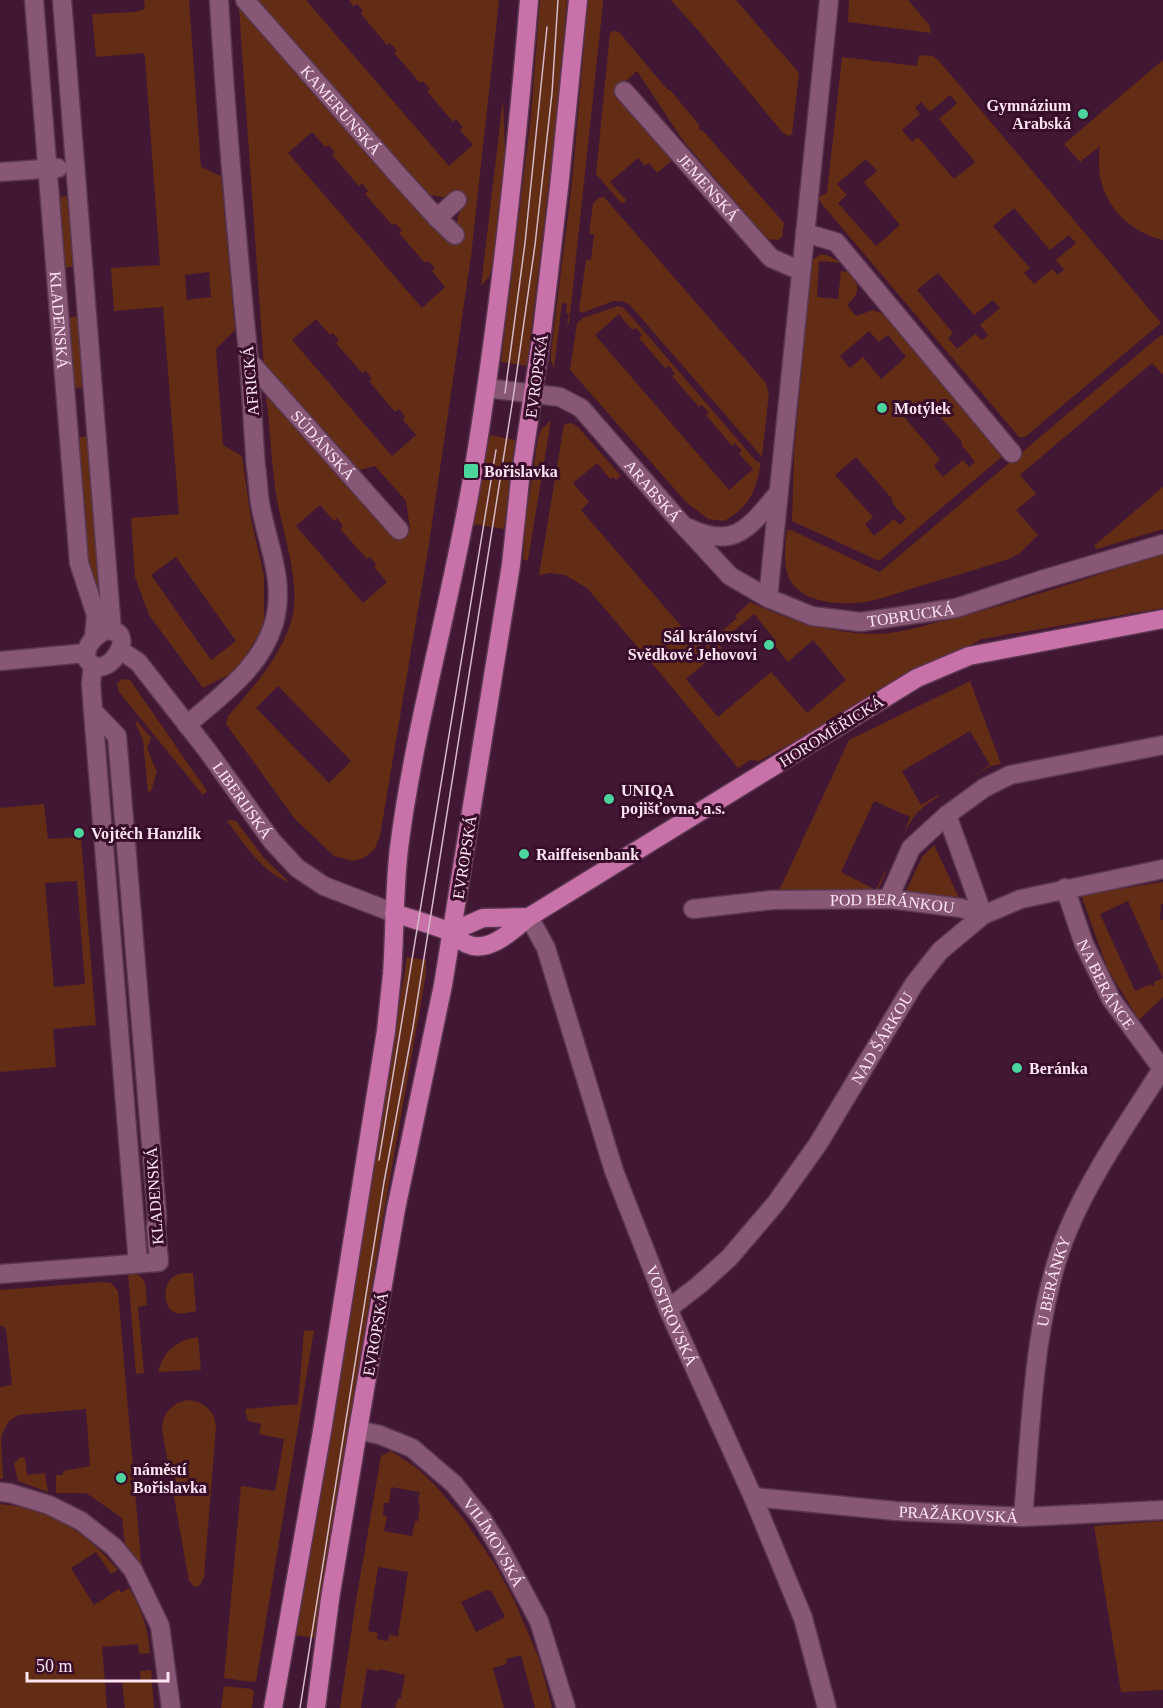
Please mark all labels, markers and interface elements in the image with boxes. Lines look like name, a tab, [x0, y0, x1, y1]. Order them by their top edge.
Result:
street label: KAMERUNSKÁ	[297, 62, 385, 159]
place label: Gymnázium Arabská	[987, 97, 1072, 132]
marker: Gymnázium Arabská	[1076, 107, 1090, 121]
street label: JEMENSKÁ	[674, 150, 743, 225]
street label: KLADENSKÁ	[47, 271, 72, 370]
street label: EVROPSKÁ	[521, 332, 551, 419]
street label: AFRICKÁ	[238, 345, 262, 417]
place label: Motýlek	[894, 400, 951, 418]
marker: Motýlek	[875, 401, 889, 415]
street label: SÚDÁNSKÁ	[288, 407, 359, 484]
street label: ARABSKÁ	[621, 457, 685, 526]
marker: Bořislavka	[462, 462, 480, 480]
place label: Bořislavka	[484, 463, 558, 480]
street label: TOBRUCKÁ	[866, 599, 956, 630]
place label: Sál království Svědkové Jehovovi	[628, 628, 758, 663]
marker: Sál království Svědkové Jehovovi	[762, 638, 776, 652]
street label: HOROMĚŘICKÁ	[776, 692, 887, 770]
street label: LIBERIJSKÁ	[209, 759, 276, 842]
place label: UNIQA pojišťovna, a.s.	[621, 782, 725, 818]
marker: UNIQA pojišťovna, a.s.	[602, 792, 616, 806]
street label: EVROPSKÁ	[449, 813, 480, 900]
place label: Vojtěch Hanzlík	[91, 825, 201, 843]
marker: Vojtěch Hanzlík	[72, 826, 86, 840]
place label: Raiffeisenbank	[536, 846, 639, 863]
marker: Raiffeisenbank	[517, 847, 531, 861]
street label: POD BERÁNKOU	[830, 891, 956, 916]
street label: NA BERÁNCE	[1074, 936, 1138, 1033]
street label: NAD ŠÁRKOU	[848, 989, 916, 1087]
place label: Beránka	[1029, 1060, 1088, 1077]
marker: Beránka	[1010, 1061, 1024, 1075]
street label: KLADENSKÁ	[142, 1146, 166, 1245]
street label: U BERÁNKY	[1034, 1233, 1074, 1328]
street label: VOSTROVSKÁ	[643, 1263, 702, 1369]
street label: EVROPSKÁ	[359, 1290, 391, 1377]
place label: náměstí Bořislavka	[133, 1461, 207, 1496]
marker: náměstí Bořislavka	[114, 1471, 128, 1485]
street label: VILÍMOVSKÁ	[459, 1495, 528, 1590]
street label: PRAŽÁKOVSKÁ	[898, 1503, 1019, 1526]
scale bar	[27, 1645, 168, 1683]
text: 50 m	[36, 1656, 73, 1676]

